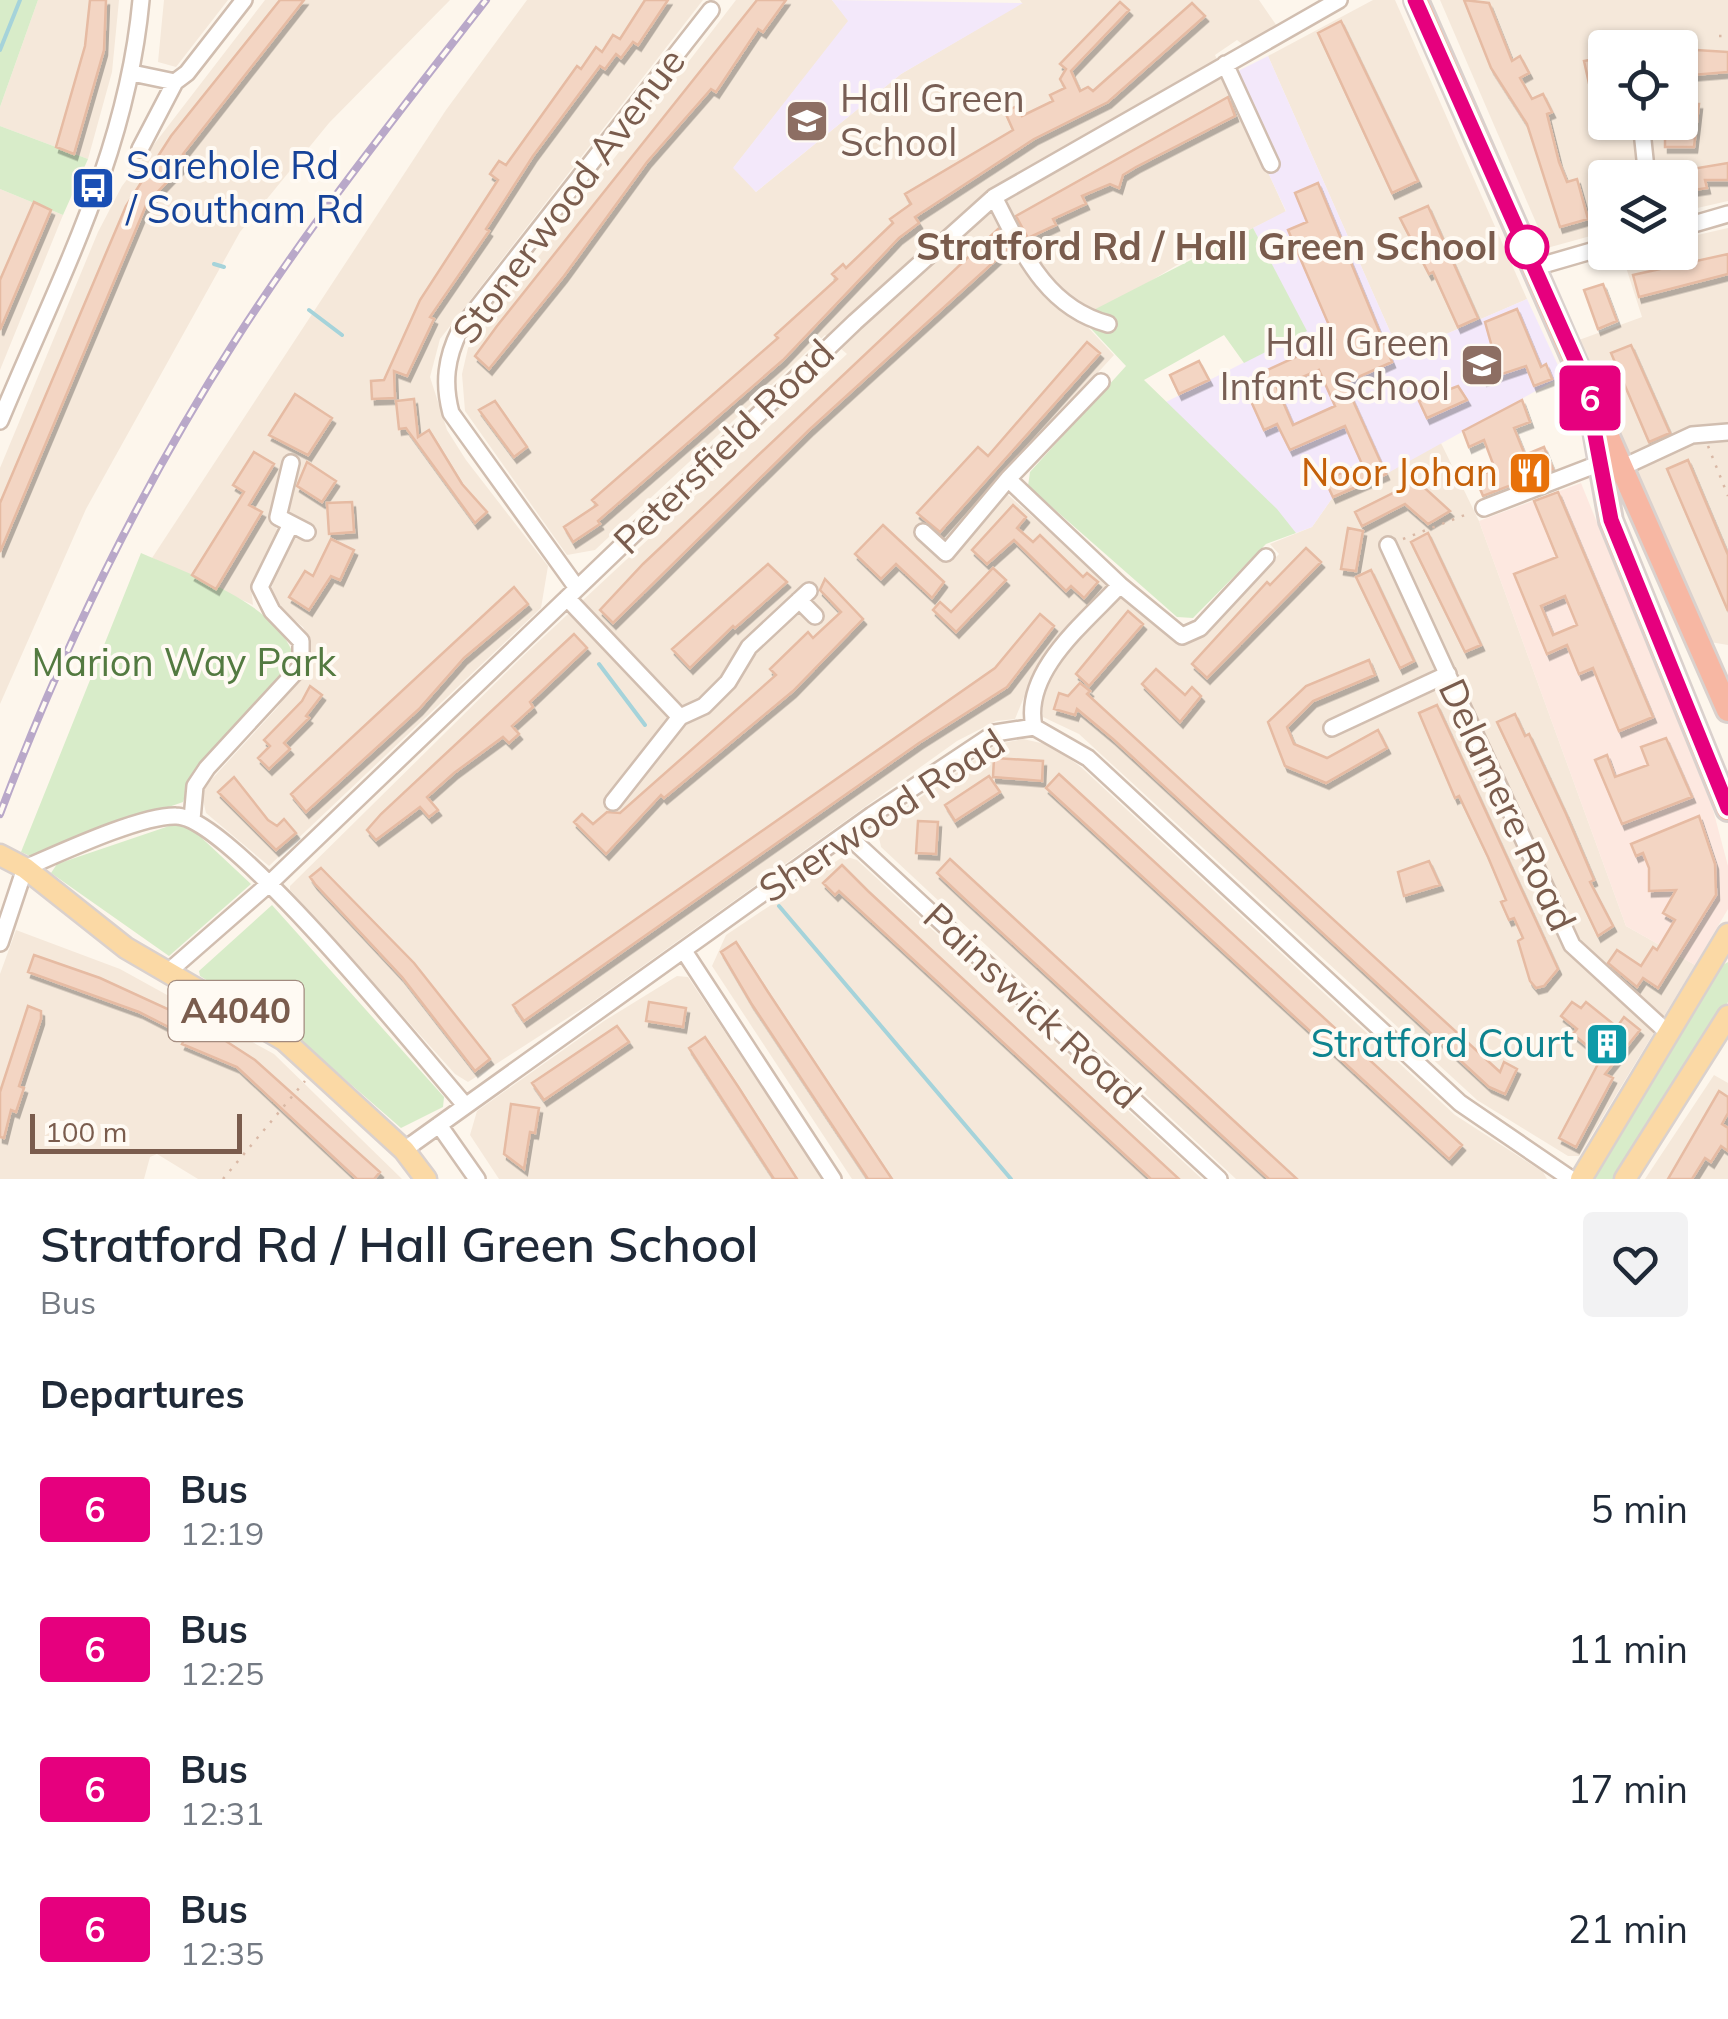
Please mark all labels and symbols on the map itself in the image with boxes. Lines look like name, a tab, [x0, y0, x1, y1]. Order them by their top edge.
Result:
street label: Stonerwood Avenue	[441, 38, 695, 353]
place label: Hall Green School	[840, 74, 1025, 166]
school or university icon: Hall Green School	[784, 98, 830, 144]
place label: Sarehole Rd / Southam Rd	[125, 141, 364, 233]
bus stop icon: Sarehole Rd / Southam Rd	[70, 165, 116, 211]
place label: Stratford Rd / Hall Green School	[916, 222, 1497, 270]
marker: Stratford Rd / Hall Green School	[1506, 226, 1548, 268]
place label: Hall Green Infant School	[1220, 318, 1450, 410]
street label: Petersfield Road	[603, 329, 844, 564]
school or university icon: Hall Green Infant School	[1459, 342, 1505, 388]
line badge: 6	[1558, 366, 1622, 430]
place label: Noor Johan	[1301, 448, 1498, 496]
restaurant icon: Noor Johan	[1507, 450, 1553, 496]
park label: Marion Way Park	[32, 638, 337, 686]
street label: Delamere Road	[1429, 671, 1587, 938]
street label: Sherwood Road	[749, 718, 1013, 913]
street label: Painswick Road	[914, 892, 1151, 1118]
road number: A4040	[168, 981, 304, 1041]
place label: Stratford Court	[1311, 1019, 1574, 1067]
building icon: Stratford Court	[1584, 1021, 1630, 1067]
scale bar	[30, 1109, 242, 1154]

